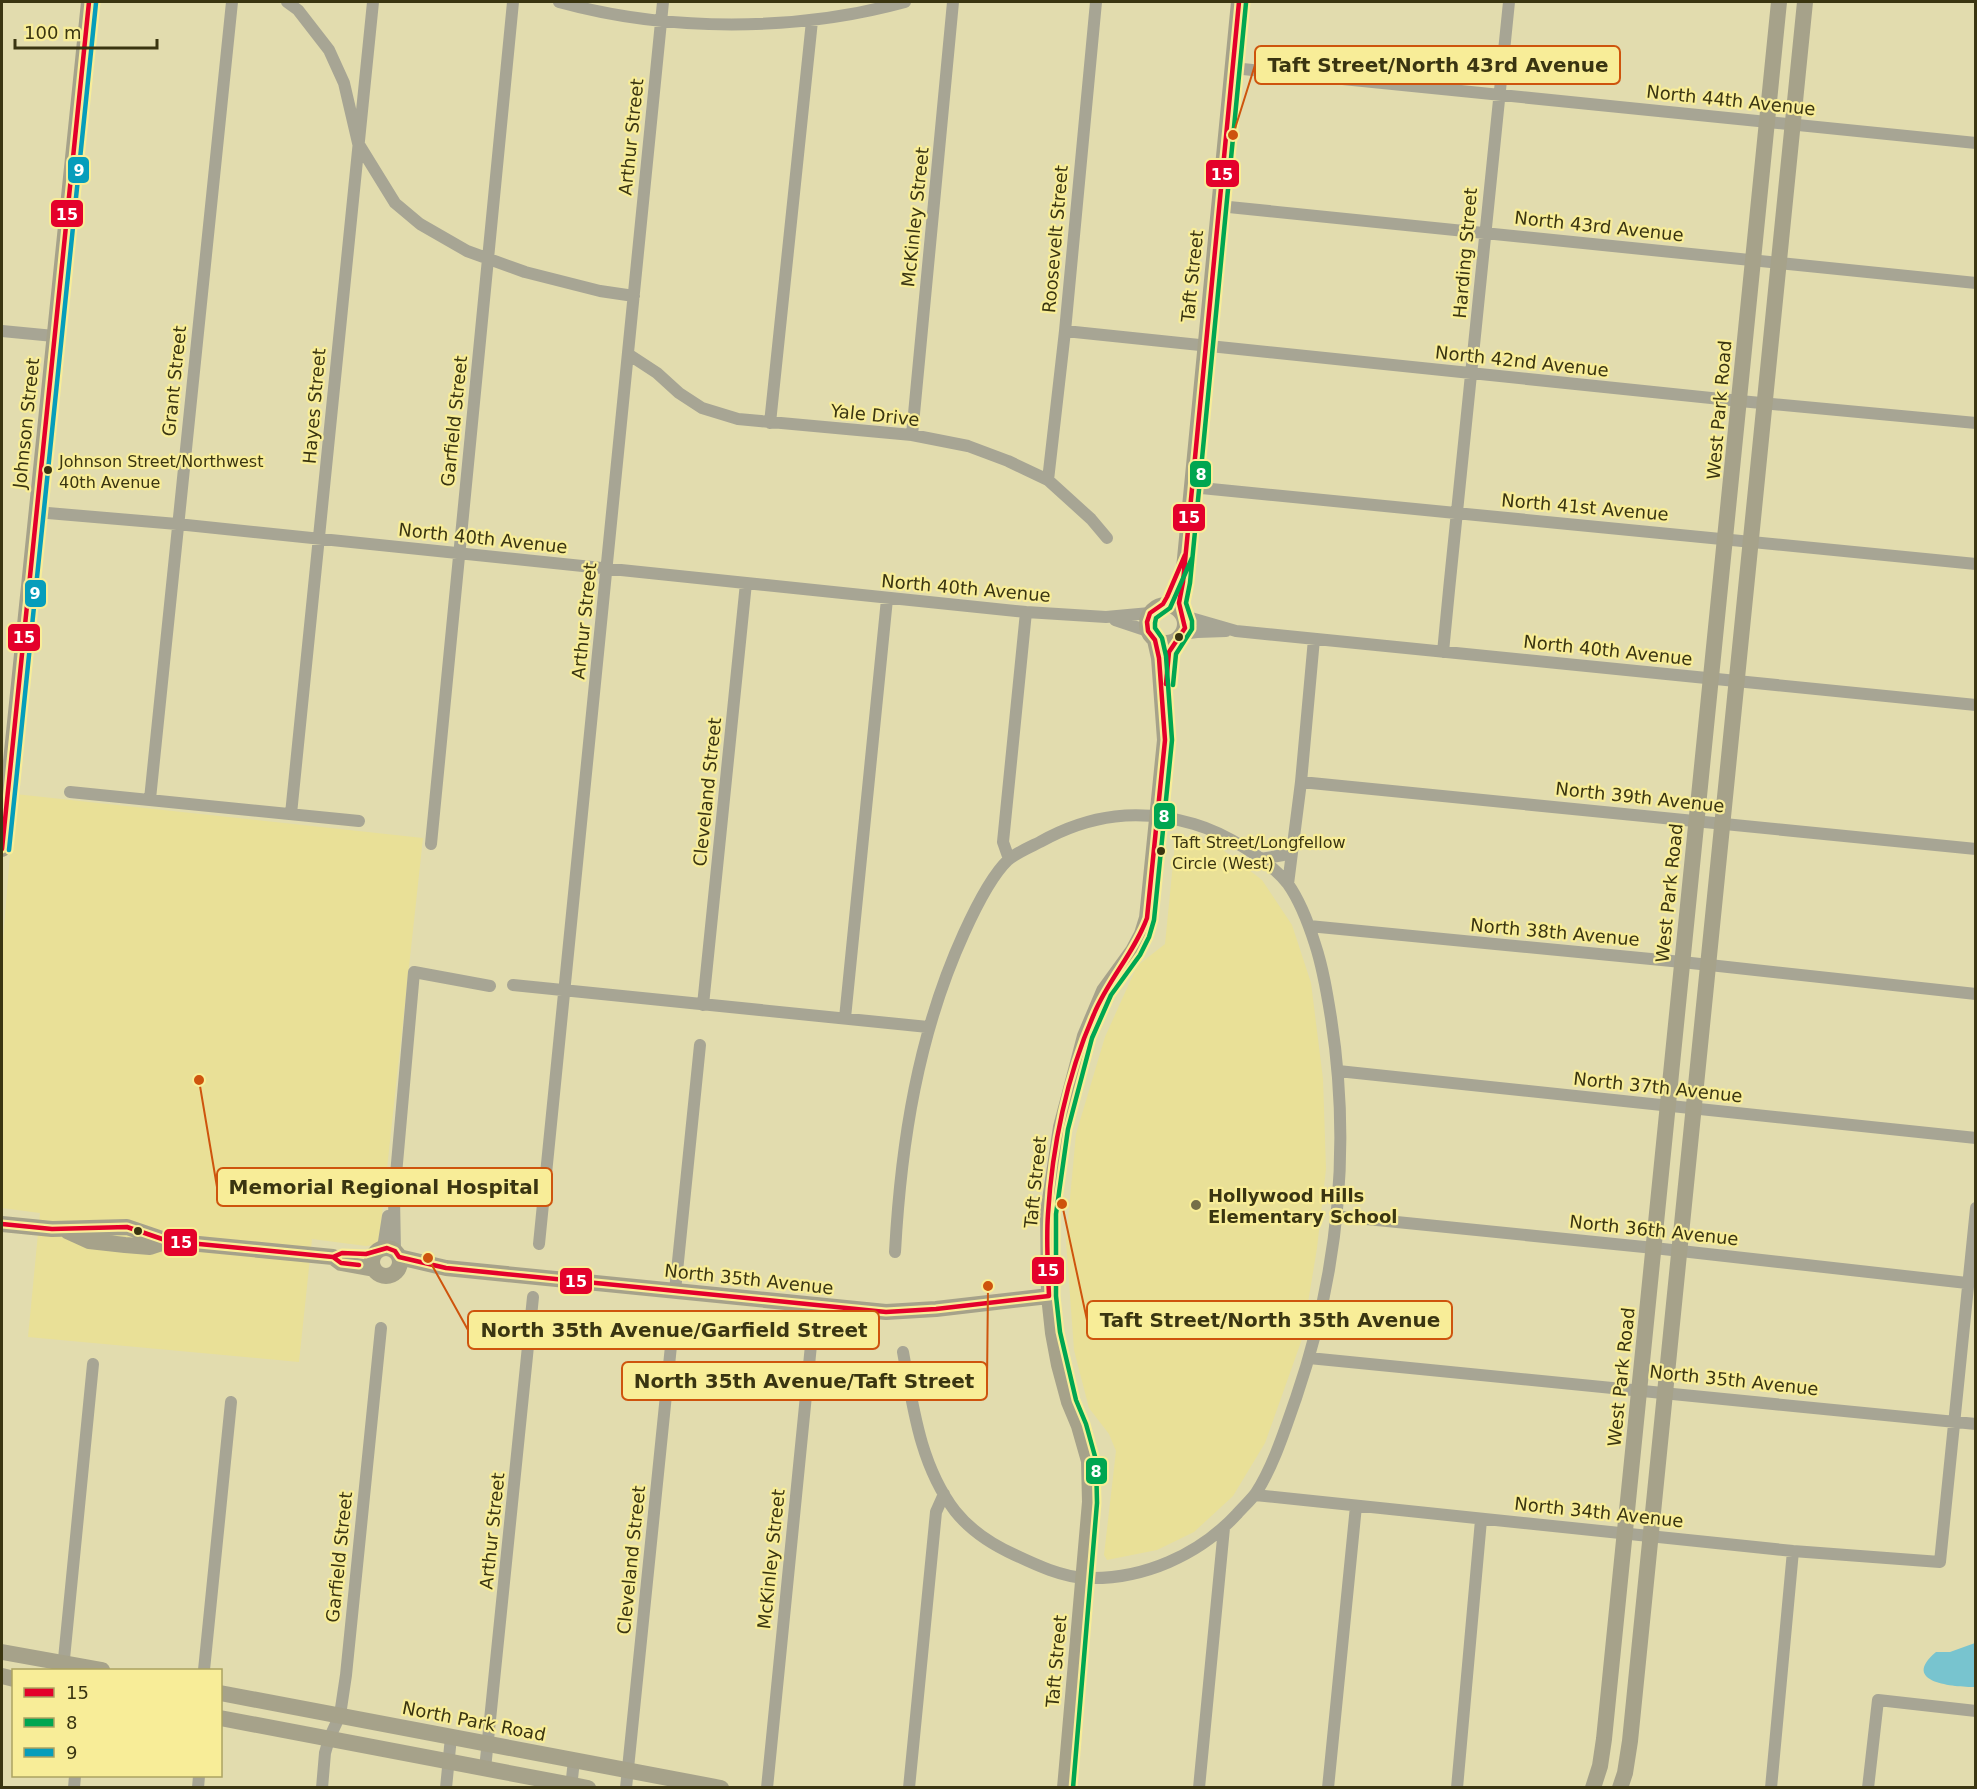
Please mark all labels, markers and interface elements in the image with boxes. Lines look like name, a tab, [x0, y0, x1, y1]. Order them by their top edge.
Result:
scale bar	[15, 12, 158, 50]
text: 100 m	[24, 22, 82, 43]
callout: Taft Street/North 43rd Avenue	[1255, 46, 1620, 84]
text: Taft Street/North 43rd Avenue	[1267, 53, 1609, 77]
street label: Arthur Street	[614, 78, 648, 196]
street label: North 44th Avenue	[1645, 81, 1817, 119]
street label: McKinley Street	[897, 146, 933, 288]
line badge: 9	[67, 156, 90, 184]
line badge: 15	[1205, 159, 1240, 188]
text: 9	[73, 161, 85, 180]
street label: Roosevelt Street	[1038, 164, 1072, 314]
text: 15	[1211, 165, 1233, 184]
street label: Harding Street	[1449, 187, 1481, 319]
line badge: 15	[50, 199, 84, 228]
text: 15	[56, 205, 78, 224]
street label: North 43rd Avenue	[1513, 207, 1685, 245]
street label: Taft Street	[1177, 229, 1207, 324]
street label: Grant Street	[158, 325, 190, 437]
street label: West Park Road	[1702, 339, 1736, 481]
street label: North 42nd Avenue	[1434, 341, 1610, 381]
street label: Hayes Street	[298, 347, 330, 465]
street label: Garfield Street	[437, 354, 471, 488]
street label: Johnson Street	[9, 357, 43, 490]
street label: Yale Drive	[828, 400, 921, 430]
place label: Johnson Street/Northwest 40th Avenue	[58, 452, 263, 492]
line badge: 8	[1189, 460, 1212, 488]
marker: Johnson Street/Northwest 40th Avenue	[42, 464, 54, 476]
text: 8	[1195, 465, 1207, 484]
street label: North 41st Avenue	[1500, 489, 1670, 525]
line badge: 15	[1172, 503, 1206, 532]
text: 15	[1178, 508, 1200, 527]
street label: North 40th Avenue	[397, 519, 569, 557]
street label: Arthur Street	[567, 562, 601, 680]
street label: North 40th Avenue	[880, 570, 1052, 606]
line badge: 9	[24, 579, 47, 608]
text: 9	[29, 584, 41, 603]
line badge: 15	[7, 623, 41, 652]
text: 15	[13, 628, 35, 647]
unlabelled marker	[1173, 631, 1185, 643]
street label: North 40th Avenue	[1522, 631, 1694, 669]
street label: Cleveland Street	[689, 716, 725, 868]
street label: North 39th Avenue	[1554, 778, 1726, 816]
line badge: 8	[1153, 802, 1176, 830]
text: 8	[1158, 807, 1170, 826]
street label: West Park Road	[1651, 822, 1687, 964]
place label: Taft Street/Longfellow Circle (West)	[1171, 833, 1346, 873]
marker: Taft Street/Longfellow Circle (West)	[1155, 845, 1167, 857]
street label: North 38th Avenue	[1469, 914, 1641, 950]
street label: North 37th Avenue	[1572, 1068, 1744, 1106]
street label: Taft Street	[1020, 1135, 1050, 1230]
callout: Memorial Regional Hospital	[217, 1168, 552, 1206]
text: Memorial Regional Hospital	[229, 1175, 539, 1199]
place label: Hollywood Hills Elementary School	[1208, 1185, 1397, 1227]
marker: Hollywood Hills Elementary School	[1189, 1198, 1203, 1212]
street label: North 36th Avenue	[1568, 1211, 1740, 1249]
unlabelled marker	[132, 1225, 144, 1237]
line badge: 15	[163, 1228, 198, 1257]
text: 15	[170, 1233, 192, 1252]
line badge: 15	[1031, 1256, 1065, 1285]
street label: North 35th Avenue	[663, 1260, 835, 1298]
text: 15	[1037, 1261, 1059, 1280]
line badge: 15	[559, 1267, 593, 1295]
text: 15	[565, 1272, 587, 1291]
callout: Taft Street/North 35th Avenue	[1087, 1301, 1452, 1339]
street label: West Park Road	[1603, 1306, 1639, 1448]
text: Taft Street/North 35th Avenue	[1100, 1308, 1440, 1332]
callout: North 35th Avenue/Garfield Street	[468, 1311, 879, 1349]
text: North 35th Avenue/Garfield Street	[480, 1318, 868, 1342]
street label: North 35th Avenue	[1648, 1361, 1820, 1399]
callout: North 35th Avenue/Taft Street	[622, 1362, 987, 1400]
text: North 35th Avenue/Taft Street	[634, 1369, 975, 1393]
line badge: 8	[1085, 1457, 1108, 1485]
text: 8	[1090, 1462, 1102, 1481]
street label: Arthur Street	[475, 1472, 509, 1590]
street label: Cleveland Street	[613, 1484, 649, 1636]
street label: McKinley Street	[753, 1488, 789, 1630]
street label: Garfield Street	[322, 1490, 356, 1624]
street label: North 34th Avenue	[1513, 1493, 1685, 1531]
street label: Taft Street	[1041, 1614, 1070, 1709]
legend	[12, 1669, 222, 1777]
text: 15	[66, 1682, 89, 1703]
street label: North Park Road	[400, 1697, 548, 1745]
text: 8	[66, 1712, 77, 1733]
text: 9	[66, 1742, 77, 1763]

